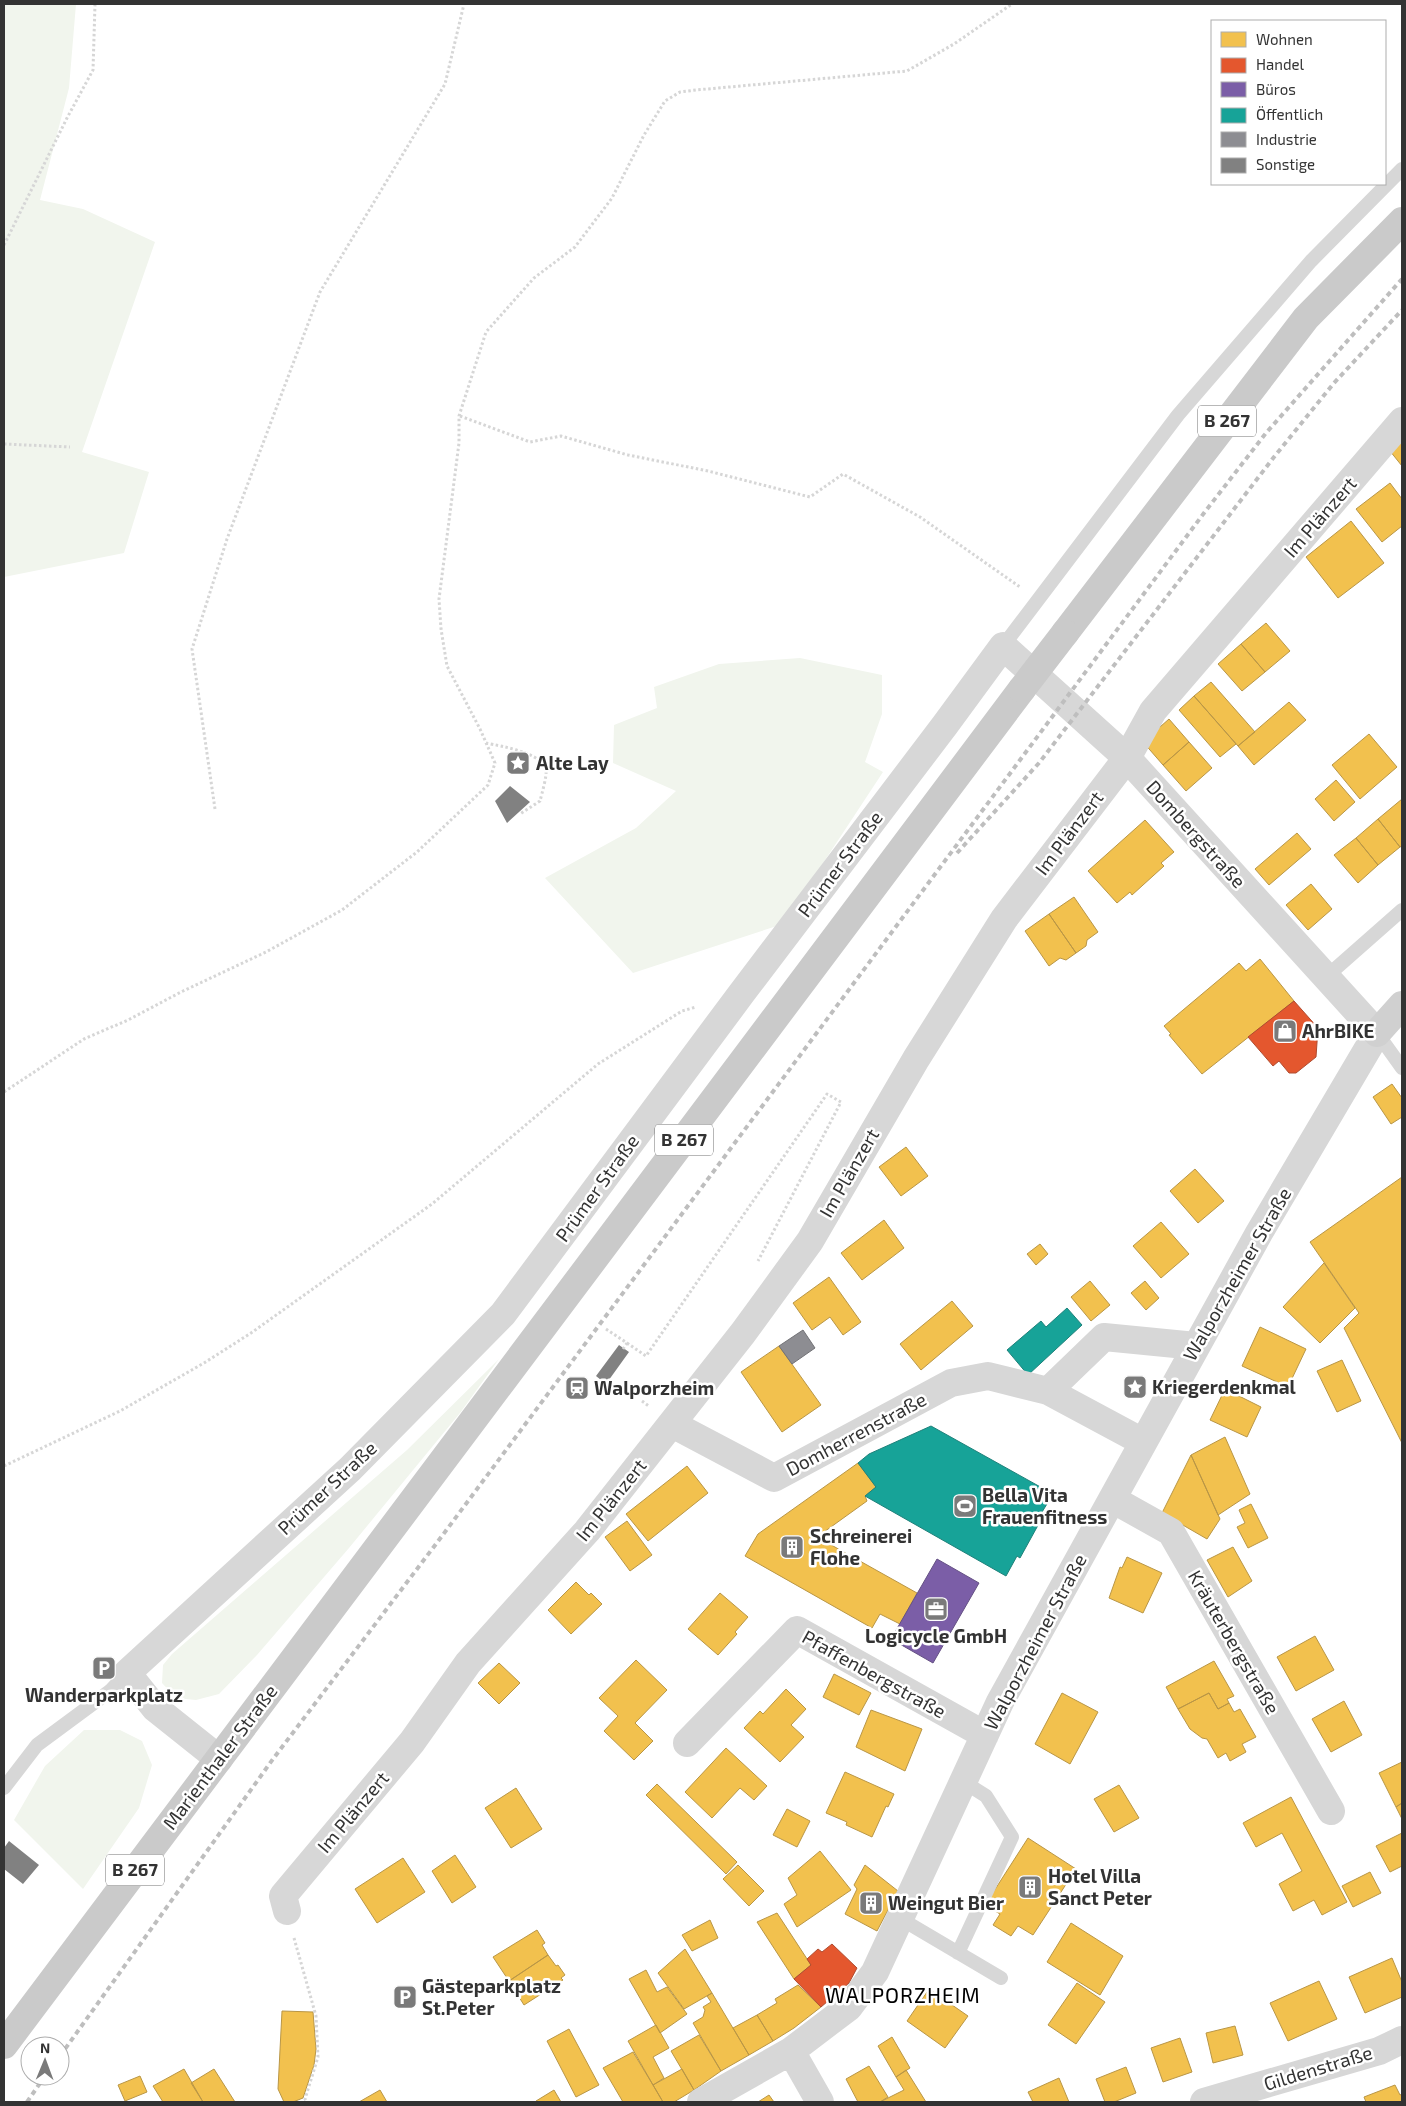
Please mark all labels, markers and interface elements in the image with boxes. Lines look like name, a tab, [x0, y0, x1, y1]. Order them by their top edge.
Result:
legend	[1211, 20, 1386, 185]
text: Wohnen	[1256, 30, 1313, 48]
text: Handel	[1256, 55, 1305, 73]
text: Büros	[1256, 80, 1296, 98]
text: Öffentlich	[1256, 105, 1323, 123]
text: Industrie	[1256, 130, 1317, 148]
text: Sonstige	[1256, 155, 1315, 173]
road number: B 267	[1198, 406, 1256, 436]
street label: Im Plänzert	[1278, 472, 1361, 562]
place icon: Alte Lay	[505, 750, 531, 776]
place label: Alte Lay	[536, 751, 609, 775]
street label: Dombergstraße	[1142, 775, 1251, 892]
street label: Im Plänzert	[1030, 786, 1108, 879]
street label: Prümer Straße	[792, 806, 887, 921]
shop icon: AhrBIKE	[1272, 1018, 1298, 1044]
place label: AhrBIKE	[1302, 1019, 1375, 1042]
road number: B 267	[655, 1124, 713, 1156]
street label: Im Plänzert	[814, 1124, 883, 1221]
street label: Prümer Straße	[550, 1130, 643, 1246]
street label: Walporzheimer Straße	[1178, 1183, 1296, 1364]
place icon: Kriegerdenkmal	[1122, 1374, 1148, 1400]
station icon: Walporzheim	[564, 1375, 590, 1401]
place label: Kriegerdenkmal	[1152, 1375, 1296, 1398]
place label: Walporzheim	[594, 1376, 714, 1399]
street label: Domherrenstraße	[782, 1387, 930, 1480]
street label: Prümer Straße	[272, 1436, 381, 1539]
street label: Im Plänzert	[571, 1454, 651, 1545]
place label: Bella Vita Frauenfitness	[982, 1483, 1107, 1528]
sports icon: Bella Vita Frauenfitness	[952, 1493, 978, 1519]
place label: Schreinerei Flohe	[810, 1524, 912, 1569]
building icon: Schreinerei Flohe	[779, 1534, 805, 1560]
street label: Walporzheimer Straße	[978, 1550, 1091, 1734]
street label: Kräuterbergstraße	[1184, 1566, 1285, 1718]
office icon: Logicycle GmbH	[923, 1596, 949, 1622]
place label: Logicycle GmbH	[865, 1624, 1007, 1648]
street label: Pfaffenbergstraße	[798, 1625, 950, 1723]
parking icon: Wanderparkplatz	[91, 1655, 117, 1681]
street label: Marienthaler Straße	[158, 1680, 282, 1834]
place label: Wanderparkplatz	[25, 1683, 183, 1706]
street label: Im Plänzert	[312, 1766, 393, 1857]
road number: B 267	[106, 1854, 164, 1886]
place label: Hotel Villa Sanct Peter	[1048, 1864, 1152, 1909]
building icon: Hotel Villa Sanct Peter	[1017, 1874, 1043, 1900]
building icon: Weingut Bier	[858, 1890, 884, 1916]
place label: Weingut Bier	[888, 1891, 1004, 1914]
place label: Gästeparkplatz St.Peter	[422, 1974, 561, 2019]
district label: WALPORZHEIM	[825, 1982, 981, 2007]
parking icon: Gästeparkplatz St.Peter	[392, 1984, 418, 2010]
north arrow	[20, 2036, 70, 2086]
text: N	[40, 2039, 50, 2056]
street label: Gildenstraße	[1261, 2040, 1375, 2095]

